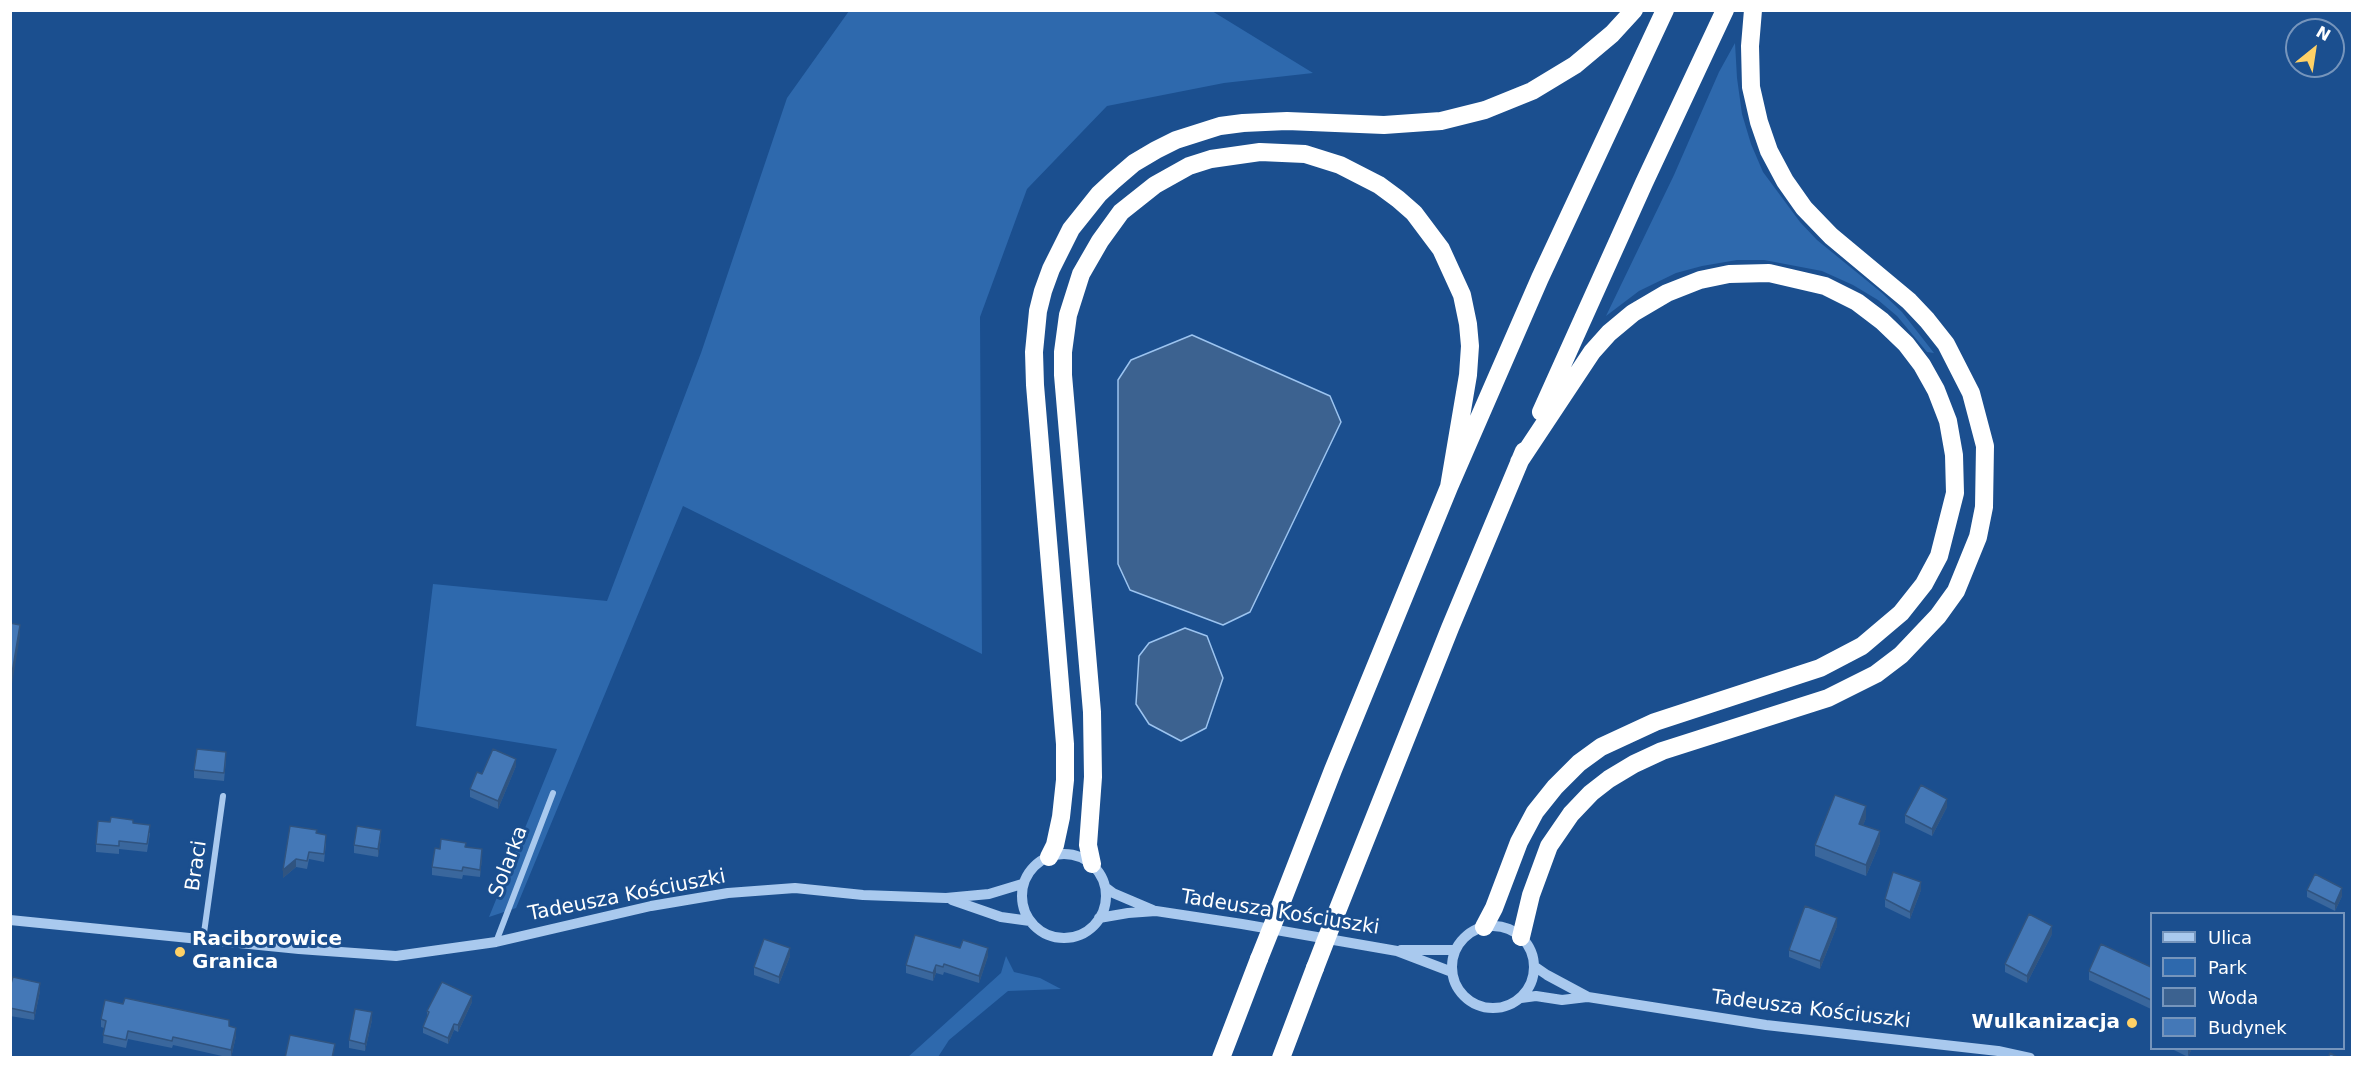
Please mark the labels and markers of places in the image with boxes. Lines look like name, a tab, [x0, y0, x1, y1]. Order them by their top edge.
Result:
place label: Raciborowice Granica	[192, 928, 342, 975]
marker: Raciborowice Granica	[173, 945, 187, 959]
place label: Wulkanizacja	[1972, 1011, 2120, 1035]
marker: Wulkanizacja	[2125, 1016, 2139, 1030]

